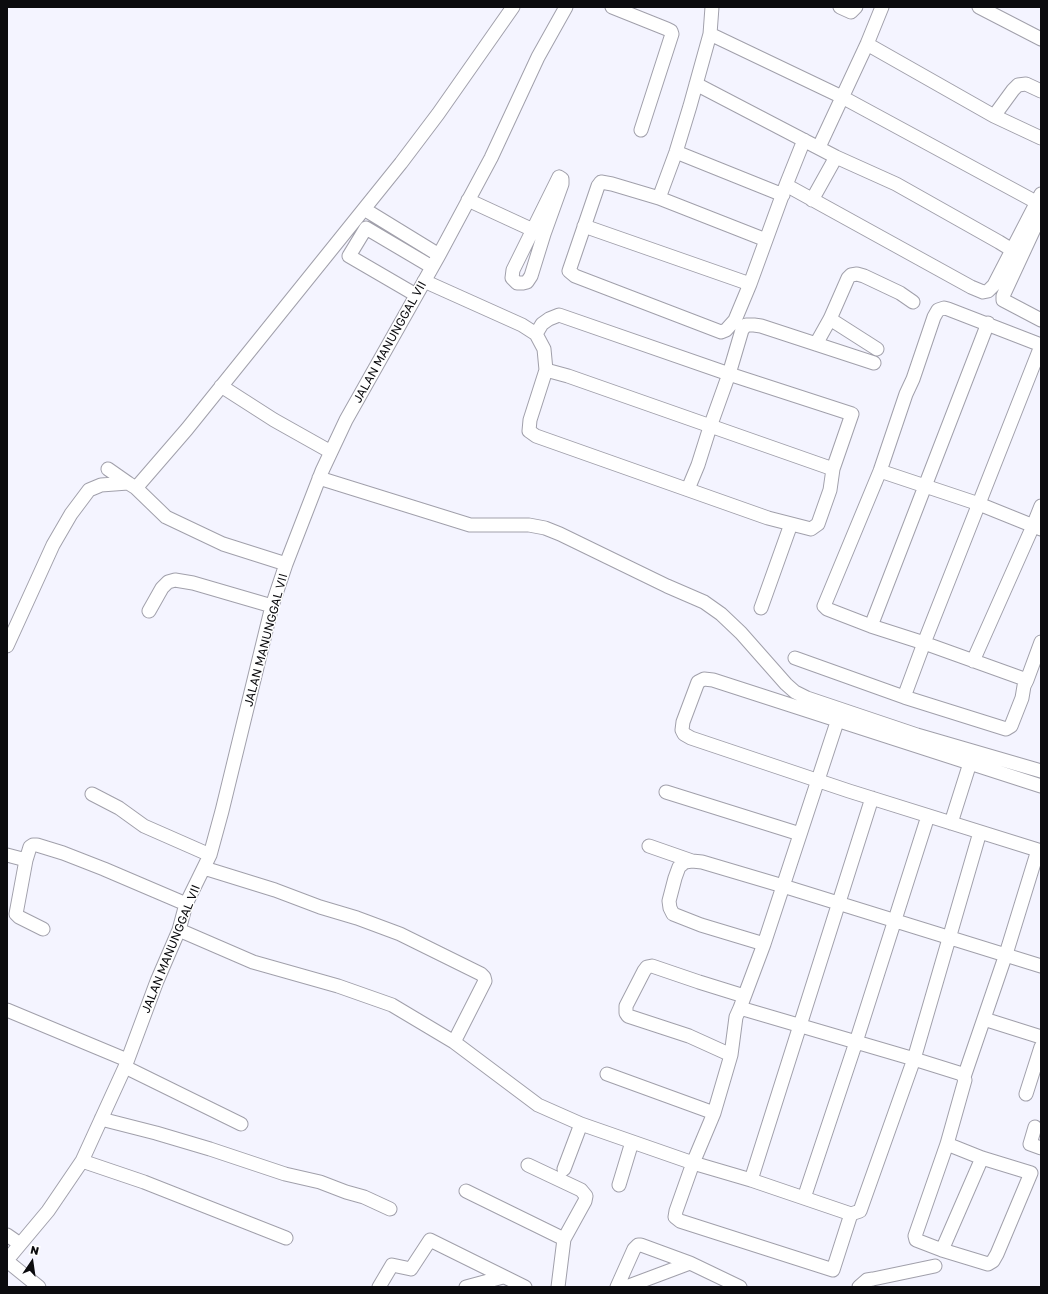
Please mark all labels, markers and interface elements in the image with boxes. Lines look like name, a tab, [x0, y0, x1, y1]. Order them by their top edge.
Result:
street label: JALAN MANUNGGAL VII	[350, 279, 430, 405]
street label: JALAN MANUNGGAL VII	[241, 572, 291, 708]
street label: JALAN MANUNGGAL VII	[139, 883, 203, 1015]
north arrow	[12, 1242, 52, 1282]
text: N	[29, 1243, 40, 1257]

